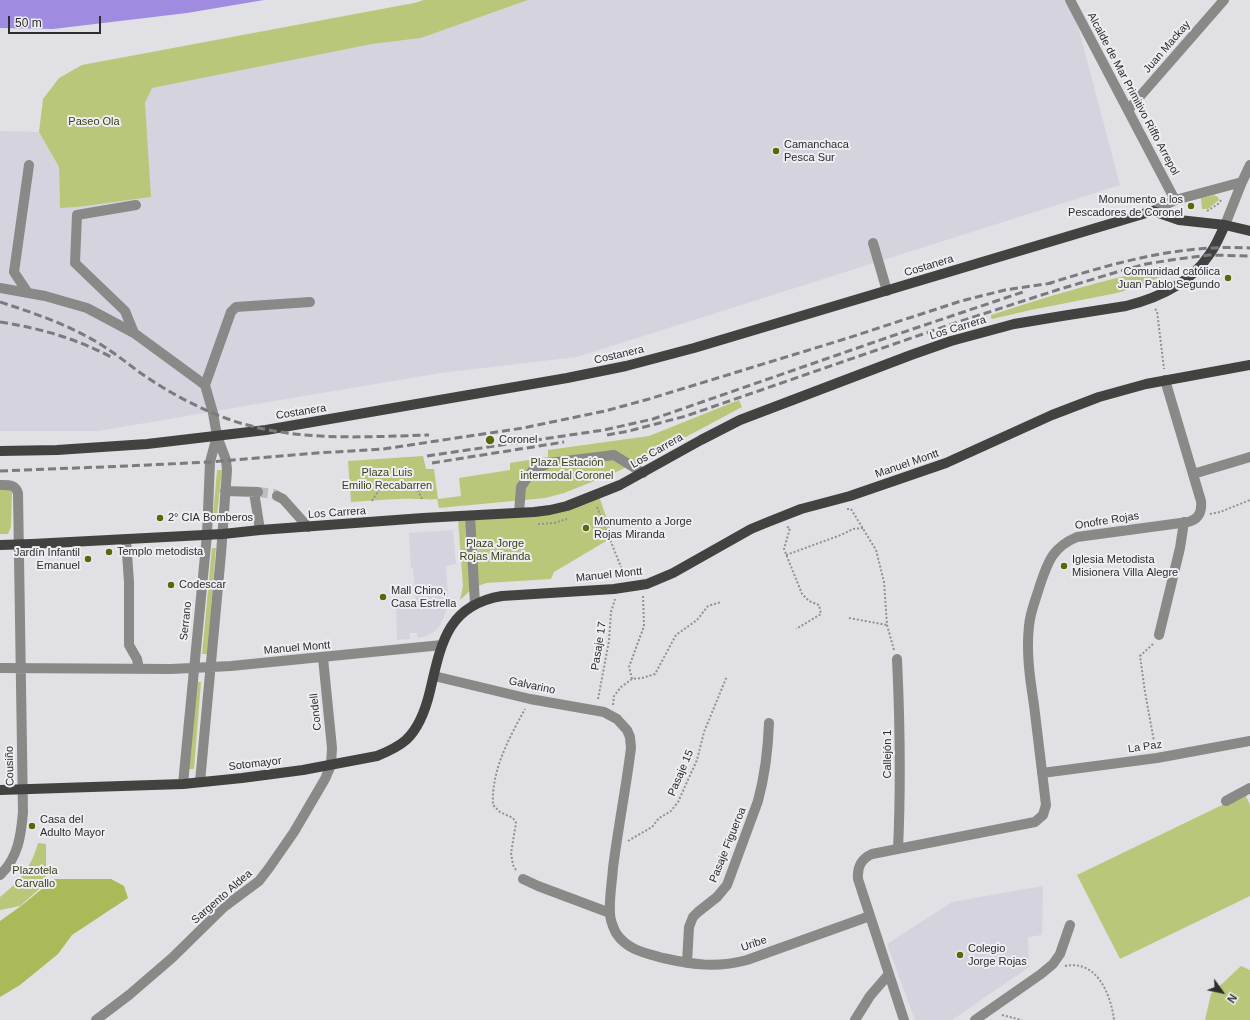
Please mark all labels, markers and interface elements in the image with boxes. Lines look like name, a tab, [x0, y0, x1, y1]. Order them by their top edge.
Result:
scale bar	[10, 8, 103, 34]
street label: Alcalde de Mar Primitivo Riffo Arrepol	[1084, 10, 1182, 178]
text: 50 m	[15, 16, 42, 30]
street label: Juan Mackay	[1141, 18, 1193, 76]
park label: Paseo Ola	[68, 115, 120, 129]
place label: Camanchaca Pesca Sur	[784, 138, 849, 164]
marker: Camanchaca Pesca Sur	[771, 146, 781, 156]
place label: Monumento a los Pescadores de Coronel	[1068, 193, 1183, 219]
marker: Monumento a los Pescadores de Coronel	[1186, 201, 1196, 211]
street label: Costanera	[903, 252, 955, 280]
place label: Comunidad católica Juan Pablo Segundo	[1118, 265, 1220, 291]
marker: Comunidad católica Juan Pablo Segundo	[1223, 273, 1233, 283]
street label: Los Carrera	[928, 313, 988, 343]
street label: Costanera	[593, 343, 645, 367]
street label: Costanera	[275, 402, 327, 422]
street label: Los Carrera	[629, 431, 685, 471]
place label: Coronel	[499, 433, 538, 447]
marker: Coronel	[484, 434, 496, 446]
street label: Manuel Montt	[873, 447, 941, 481]
park label: Plaza Estación intermodal Coronel	[521, 456, 613, 482]
park label: Plaza Luis Emilio Recabarren	[342, 466, 432, 492]
street label: Los Carrera	[308, 504, 366, 522]
street label: Onofre Rojas	[1074, 509, 1140, 533]
place label: 2° CIA Bomberos	[168, 511, 253, 525]
marker: 2° CIA Bomberos	[155, 513, 165, 523]
place label: Monumento a Jorge Rojas Miranda	[594, 515, 692, 541]
marker: Monumento a Jorge Rojas Miranda	[581, 523, 591, 533]
park label: Plaza Jorge Rojas Miranda	[460, 537, 530, 563]
place label: Templo metodista	[117, 545, 203, 559]
place label: Jardín Infantil Emanuel	[14, 546, 80, 572]
marker: Templo metodista	[104, 547, 114, 557]
place label: Iglesia Metodista Misionera Villa Alegre	[1072, 553, 1178, 579]
marker: Jardín Infantil Emanuel	[83, 554, 93, 564]
marker: Iglesia Metodista Misionera Villa Alegre	[1059, 561, 1069, 571]
street label: Manuel Montt	[575, 565, 643, 585]
place label: Codescar	[179, 578, 226, 592]
marker: Codescar	[166, 580, 176, 590]
place label: Mall Chino, Casa Estrella	[391, 584, 456, 610]
marker: Mall Chino, Casa Estrella	[378, 592, 388, 602]
street label: Serrano	[177, 601, 195, 641]
street label: Pasaje 17	[589, 621, 609, 671]
street label: Manuel Montt	[263, 639, 331, 657]
street label: Galvarino	[508, 675, 556, 697]
street label: Condell	[307, 693, 325, 731]
street label: Callejón 1	[881, 730, 895, 778]
street label: La Paz	[1127, 738, 1163, 756]
street label: Cousiño	[3, 746, 17, 786]
street label: Pasaje 15	[665, 748, 697, 798]
street label: Sotomayor	[228, 754, 282, 774]
street label: Pasaje Figueroa	[707, 805, 749, 885]
place label: Casa del Adulto Mayor	[40, 813, 105, 839]
marker: Casa del Adulto Mayor	[27, 821, 37, 831]
park label: Plazotela Carvallo	[12, 864, 58, 890]
street label: Sargento Aldea	[189, 867, 255, 927]
street label: Uribe	[739, 933, 769, 955]
place label: Colegio Jorge Rojas	[968, 942, 1027, 968]
marker: Colegio Jorge Rojas	[955, 950, 965, 960]
north arrow	[1202, 972, 1242, 1012]
text: N	[1225, 992, 1239, 1005]

